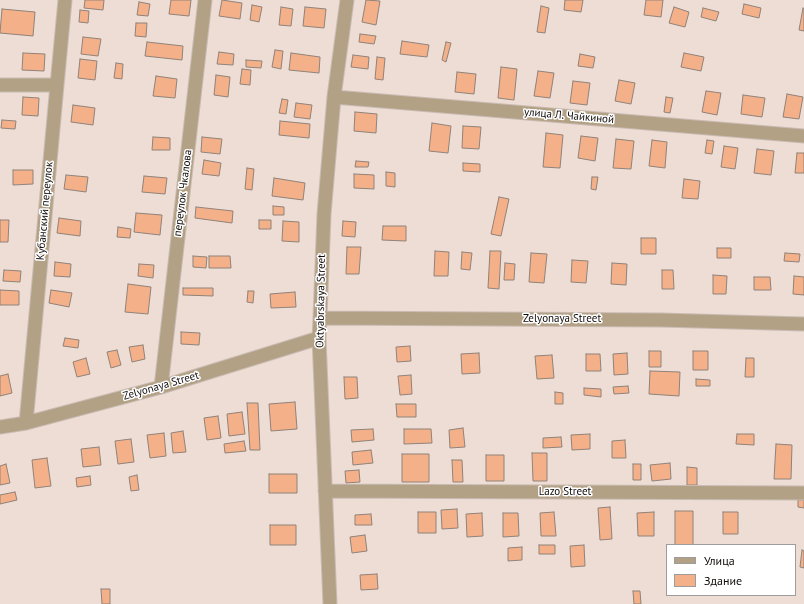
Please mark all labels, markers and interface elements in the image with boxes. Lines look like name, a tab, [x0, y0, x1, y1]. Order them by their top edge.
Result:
street label: улица Л. Чайкиной	[523, 105, 615, 127]
street label: переулок Чкалова	[171, 149, 195, 237]
street label: Кубанский переулок	[34, 161, 56, 261]
street label: Oktyabrskaya Street	[314, 254, 328, 348]
street label: Zelyonaya Street	[523, 312, 601, 326]
street label: Zelyonaya Street	[122, 369, 200, 403]
street label: Lazo Street	[539, 485, 591, 499]
legend	[666, 544, 796, 596]
text: Улица	[704, 553, 735, 568]
text: Здание	[704, 573, 742, 588]

